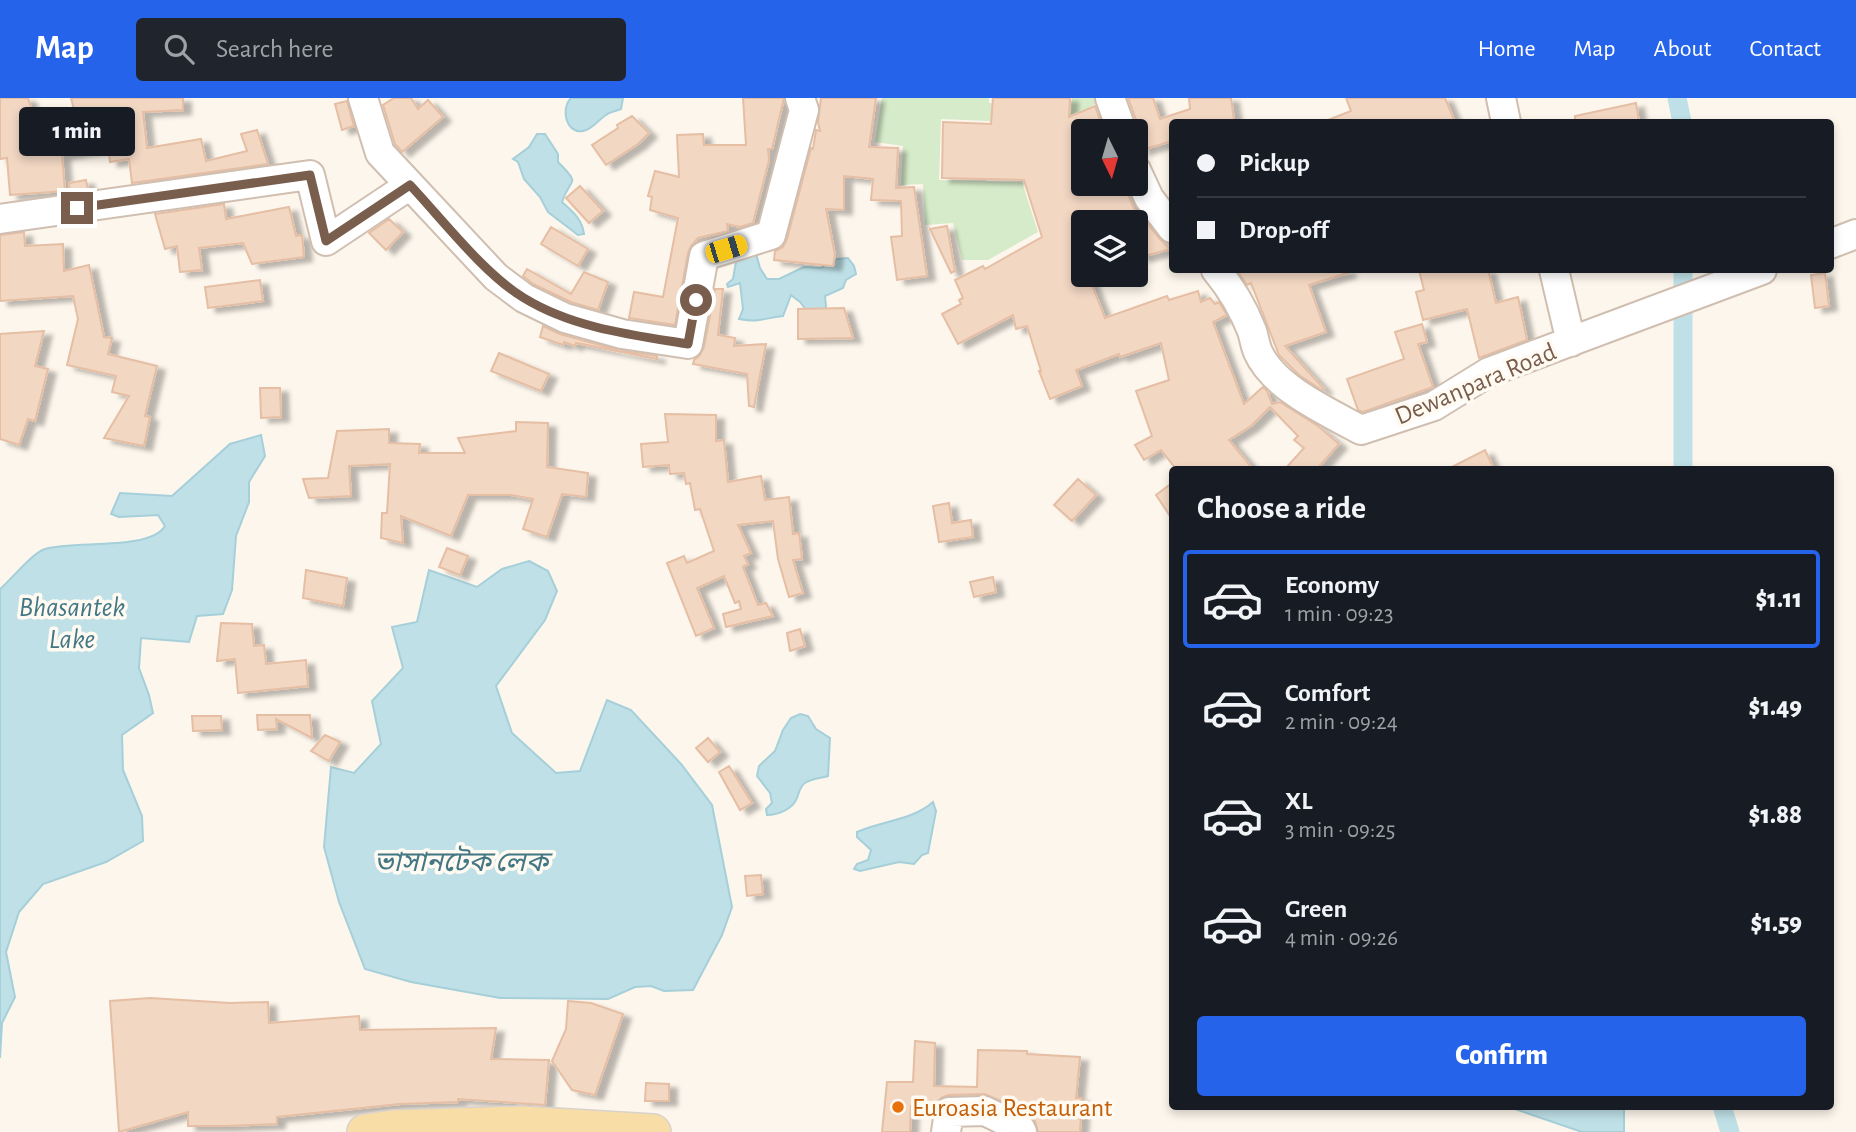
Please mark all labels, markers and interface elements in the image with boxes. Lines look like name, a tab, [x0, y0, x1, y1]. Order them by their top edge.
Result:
search box	[136, 18, 626, 81]
icon: search	[160, 30, 198, 68]
text: Map	[35, 32, 94, 65]
text: Search here	[216, 36, 334, 62]
text: Home	[1478, 37, 1536, 61]
text: Map	[1574, 37, 1616, 61]
text: About	[1654, 37, 1711, 61]
text: Contact	[1749, 37, 1821, 61]
callout: 1 min	[19, 106, 135, 155]
north arrow	[1071, 119, 1148, 196]
map controls	[1071, 119, 1148, 287]
text: 1 min	[53, 120, 101, 143]
text: Pickup	[1239, 150, 1310, 176]
route end	[61, 192, 93, 224]
button: layers	[1071, 210, 1148, 287]
text: Drop-off	[1239, 217, 1328, 243]
car	[703, 233, 750, 265]
route start	[680, 284, 712, 316]
street label: Dewanpara Road	[1391, 338, 1560, 430]
text: Choose a ride	[1197, 492, 1366, 524]
icon: car	[1201, 568, 1264, 631]
text: Economy	[1285, 572, 1379, 598]
text: $1.11	[1755, 586, 1802, 612]
water label: Bhasantek Lake	[19, 594, 125, 654]
text: 1 min · 09:23	[1285, 603, 1394, 626]
icon: car	[1201, 676, 1264, 739]
text: Comfort	[1285, 680, 1370, 706]
text: $1.49	[1749, 694, 1802, 720]
text: 2 min · 09:24	[1285, 711, 1398, 734]
icon: car	[1201, 784, 1264, 847]
text: XL	[1285, 788, 1312, 814]
text: $1.88	[1748, 802, 1802, 828]
text: 3 min · 09:25	[1285, 819, 1395, 842]
water label: ভাসানটেক লেক	[374, 845, 553, 877]
icon: car	[1201, 892, 1264, 955]
text: Green	[1285, 896, 1347, 922]
text: $1.59	[1750, 910, 1802, 936]
text: 4 min · 09:26	[1285, 927, 1398, 950]
button: Confirm	[1197, 1016, 1806, 1096]
place label: Euroasia Restaurant	[912, 1095, 1112, 1121]
marker: Euroasia Restaurant	[890, 1099, 906, 1115]

